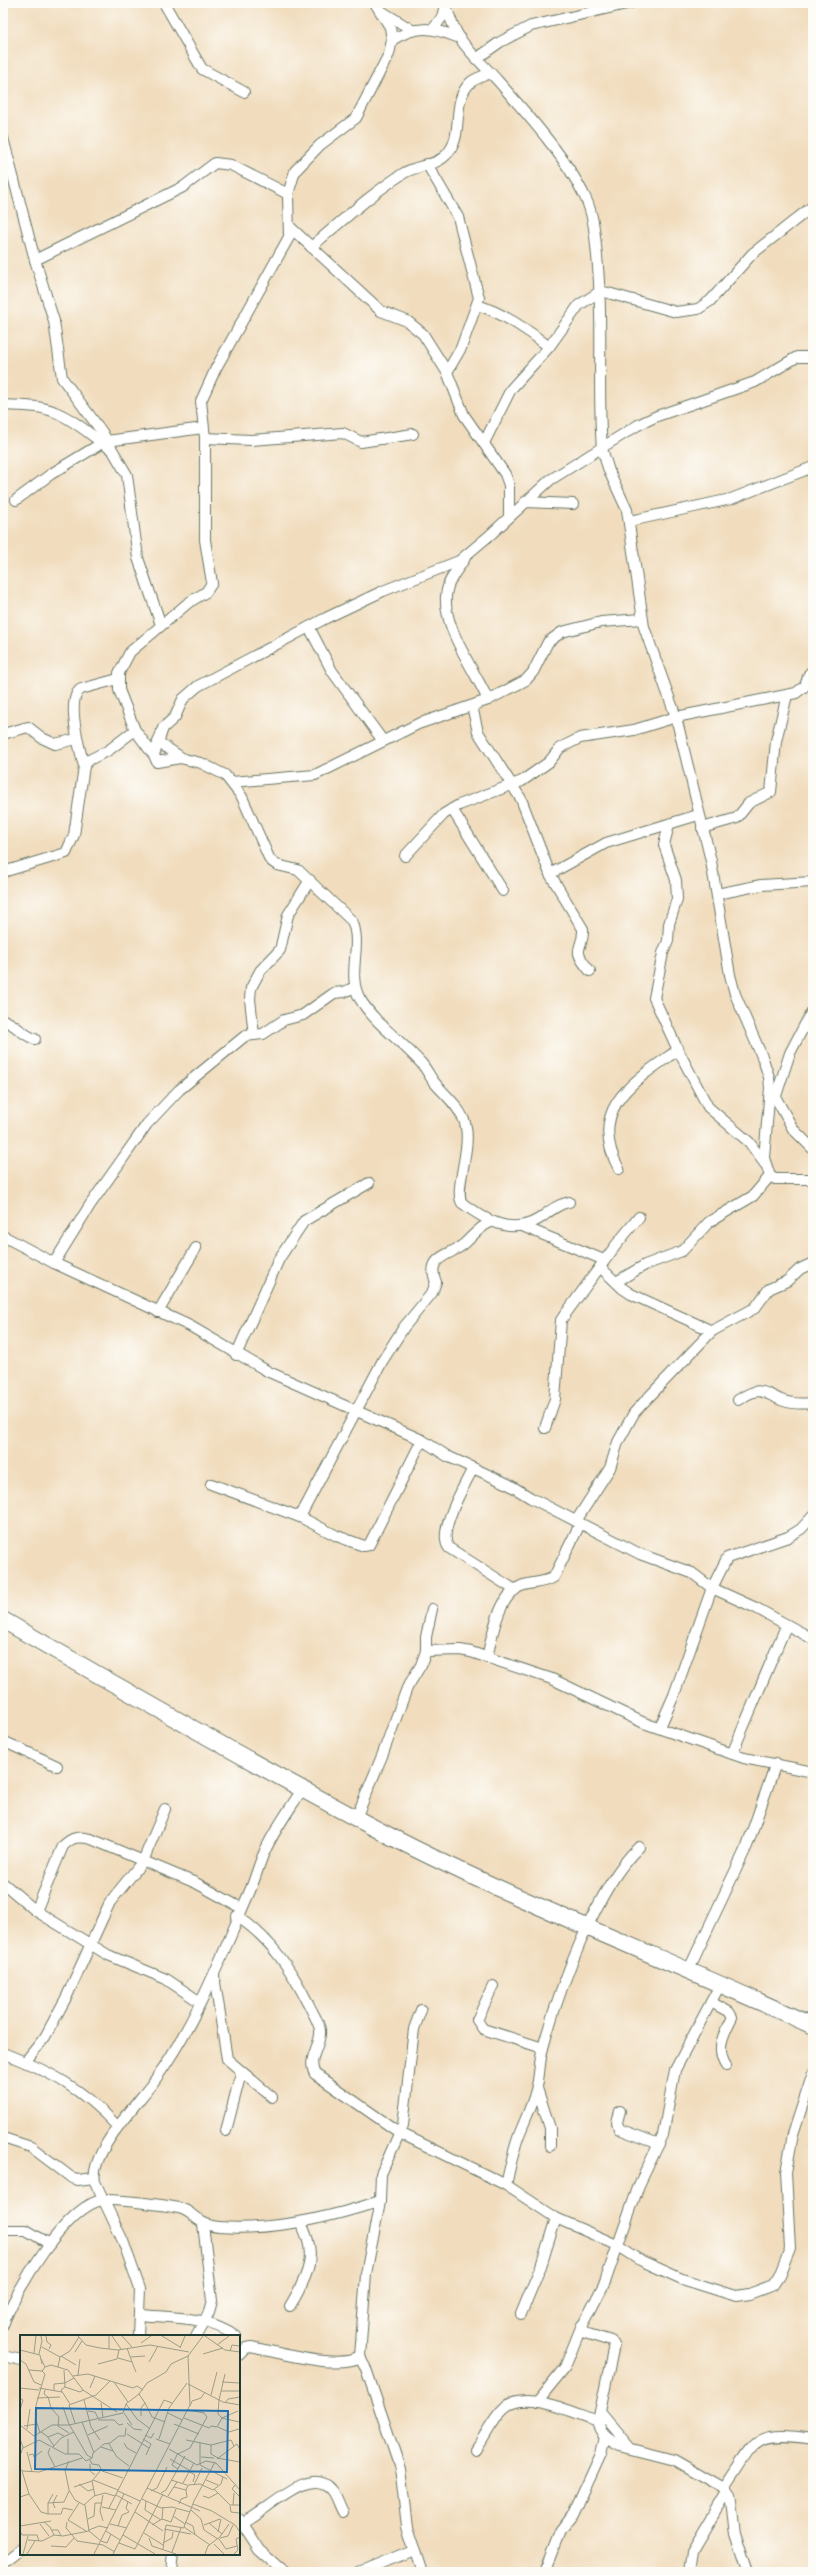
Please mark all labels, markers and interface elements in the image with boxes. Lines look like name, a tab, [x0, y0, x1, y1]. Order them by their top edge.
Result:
inset map	[20, 2335, 240, 2555]

